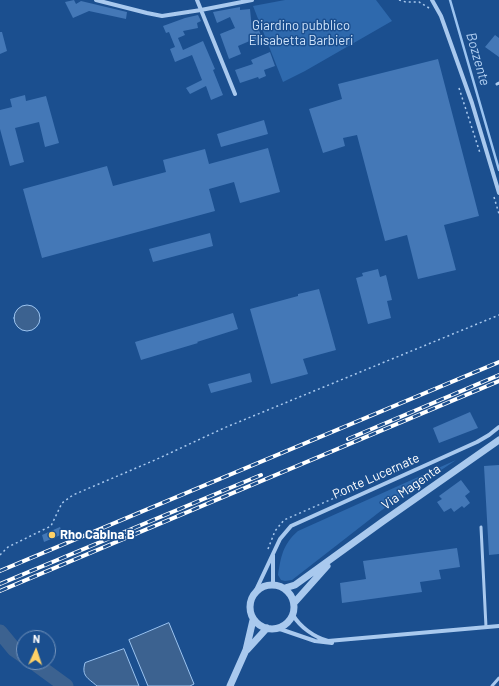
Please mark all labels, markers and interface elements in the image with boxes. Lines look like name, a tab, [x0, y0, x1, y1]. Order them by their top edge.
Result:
park label: Giardino pubblico Elisabetta Barbieri	[249, 18, 353, 49]
water label: Bozzente	[462, 30, 494, 88]
street label: Ponte Lucernate	[330, 450, 422, 502]
street label: Via Magenta	[379, 461, 443, 513]
place label: Rho Cabina B	[60, 527, 135, 543]
marker: Rho Cabina B	[47, 530, 57, 540]
north arrow	[16, 630, 56, 670]
text: N	[33, 632, 41, 645]

